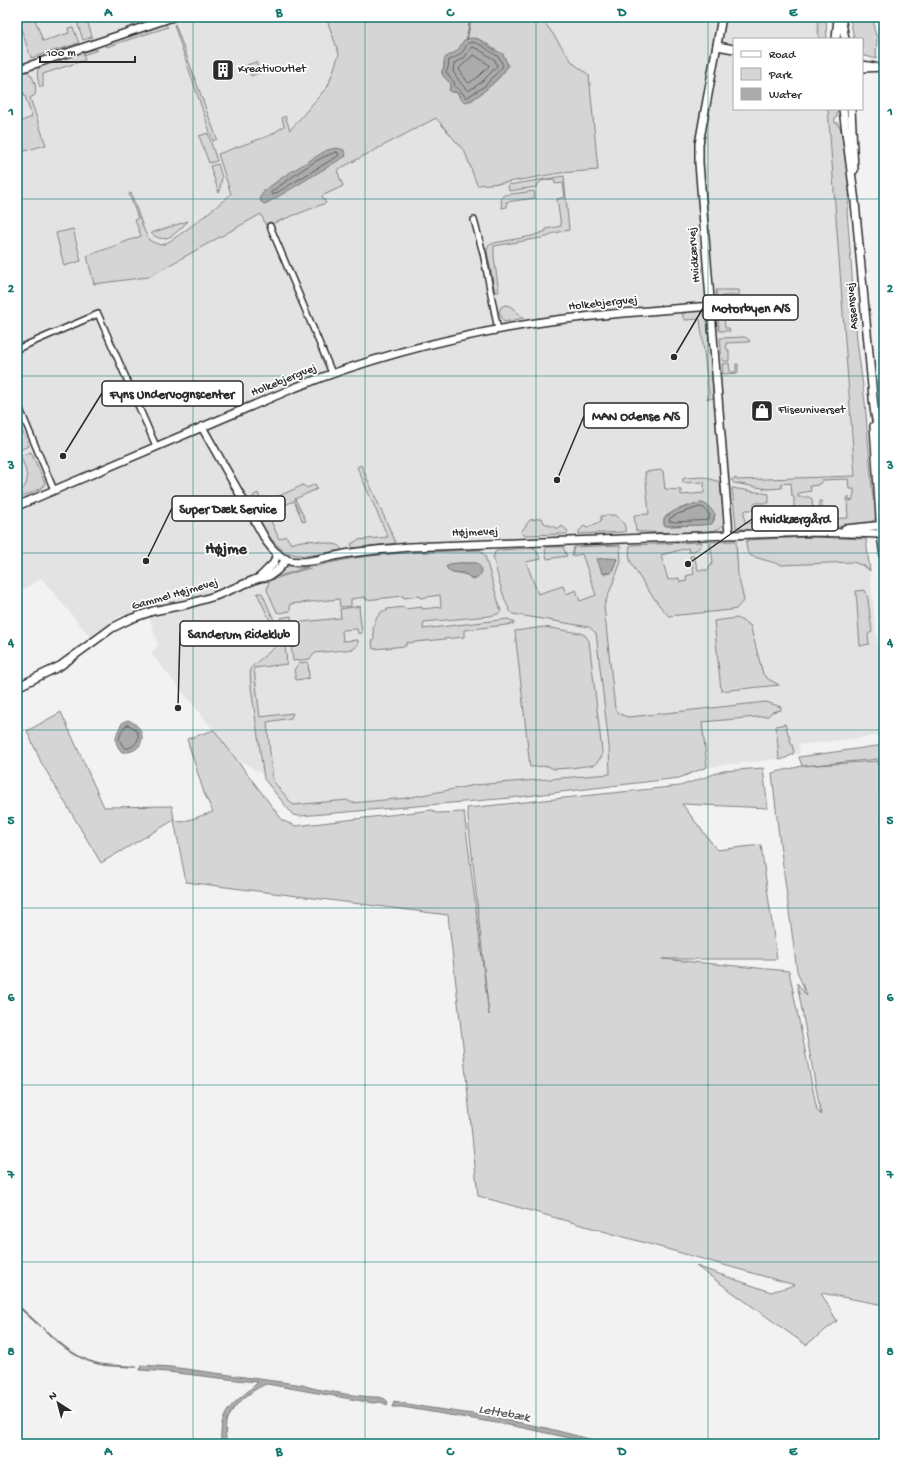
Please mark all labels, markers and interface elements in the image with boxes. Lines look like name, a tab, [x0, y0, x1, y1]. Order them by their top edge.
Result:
text: A	[103, 6, 113, 21]
text: B	[275, 6, 284, 21]
text: C	[445, 6, 455, 21]
text: D	[617, 6, 627, 21]
text: E	[789, 6, 798, 21]
scale bar	[40, 38, 135, 64]
legend	[733, 38, 863, 110]
text: 100 m	[45, 47, 76, 61]
text: Road	[769, 49, 796, 63]
building icon: KreativOutlet	[210, 57, 236, 83]
place label: KreativOutlet	[238, 63, 307, 77]
text: Park	[768, 69, 794, 83]
text: Water	[769, 89, 803, 103]
text: 1	[7, 105, 14, 120]
text: 1	[886, 105, 893, 120]
street label: Hvidkærvej	[686, 227, 704, 283]
text: 2	[8, 282, 15, 297]
street label: Assensvej	[844, 282, 862, 330]
text: 2	[887, 282, 894, 297]
street label: Holkebjergvej	[568, 293, 638, 315]
callout: Motorbyen A/S	[703, 295, 798, 320]
text: Motorbyen A/S	[712, 302, 791, 317]
street label: Holkebjergvej	[249, 362, 319, 400]
callout: Fyns Undervognscenter	[102, 381, 243, 406]
text: Fyns Undervognscenter	[109, 388, 236, 403]
shop icon: Fliseuniverset	[749, 398, 775, 424]
callout: MAN Odense A/S	[584, 403, 688, 428]
place label: Fliseuniverset	[777, 404, 846, 418]
text: MAN Odense A/S	[592, 410, 681, 425]
text: 3	[7, 459, 15, 474]
text: 3	[886, 459, 894, 474]
callout: Super Dæk Service	[172, 496, 285, 521]
text: Super Dæk Service	[179, 503, 278, 519]
callout: Hvidkærgård	[752, 506, 838, 531]
text: Hvidkærgård	[760, 512, 832, 528]
street label: Højmevej	[452, 525, 498, 541]
district label: Højme	[205, 541, 248, 560]
street label: Gammel Højmevej	[130, 576, 220, 614]
callout: Sanderum Rideklub	[180, 621, 299, 646]
text: Sanderum Rideklub	[188, 628, 290, 643]
text: 4	[7, 636, 15, 651]
text: 4	[886, 636, 894, 651]
text: 5	[8, 814, 15, 829]
text: 5	[887, 814, 894, 829]
text: 6	[8, 991, 15, 1006]
text: 6	[887, 991, 894, 1006]
text: 7	[7, 1168, 16, 1183]
text: 7	[886, 1168, 895, 1183]
text: 8	[7, 1345, 15, 1360]
text: 8	[886, 1345, 894, 1360]
north arrow	[38, 1383, 78, 1423]
text: N	[47, 1390, 60, 1403]
water label: Lettebæk	[477, 1402, 532, 1426]
text: A	[103, 1445, 113, 1460]
text: B	[275, 1445, 284, 1460]
text: C	[445, 1445, 455, 1460]
text: D	[617, 1445, 627, 1460]
text: E	[789, 1445, 798, 1460]

